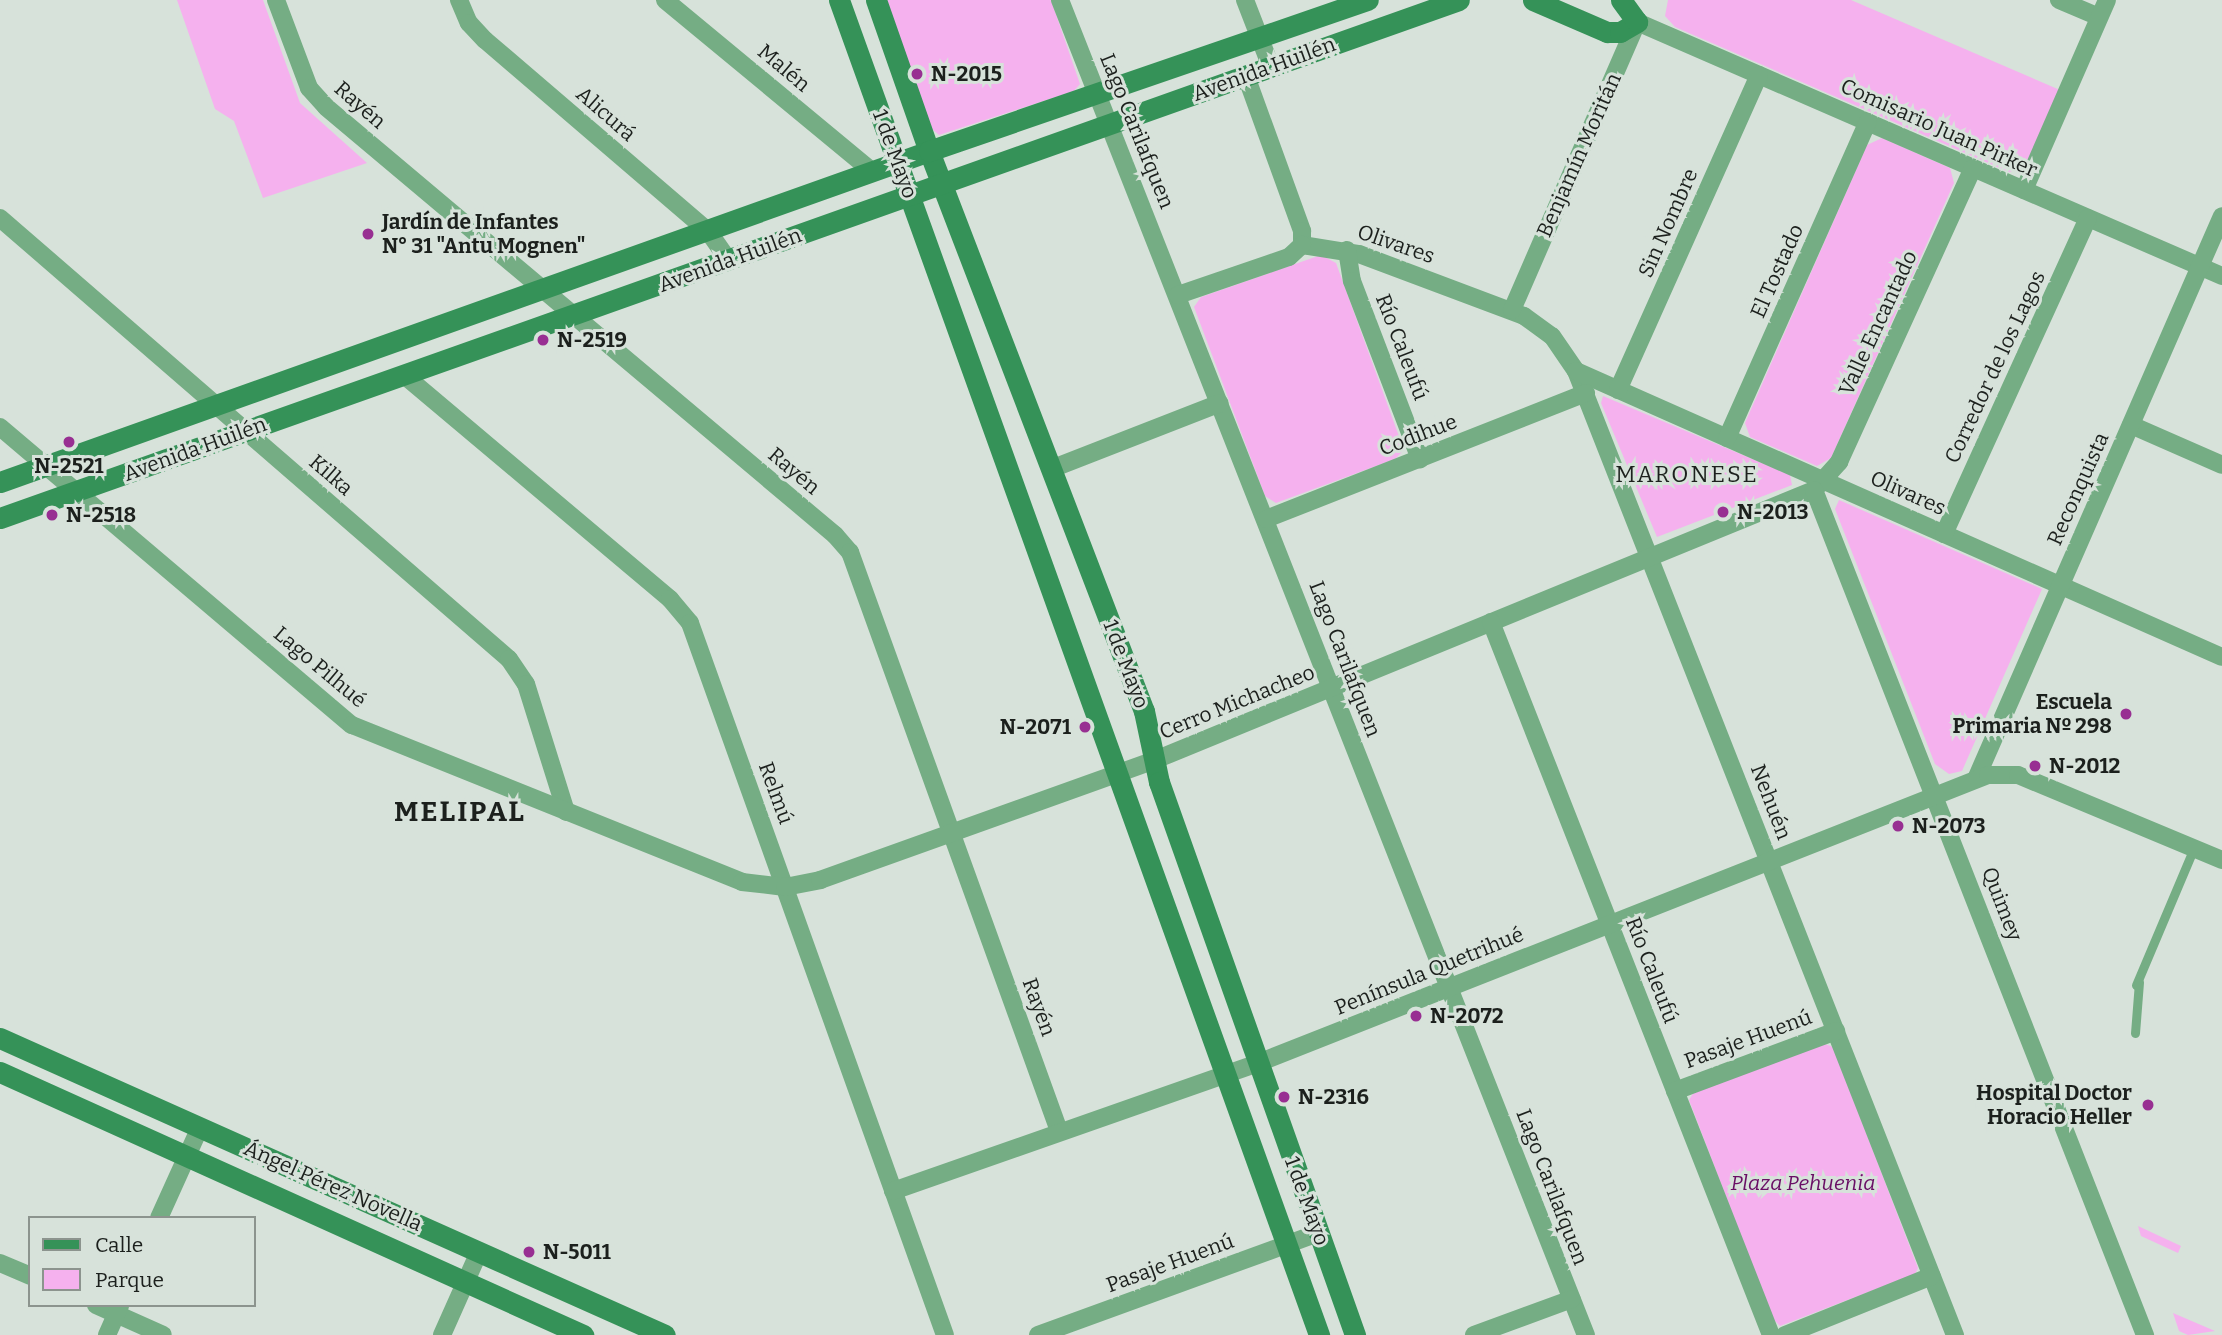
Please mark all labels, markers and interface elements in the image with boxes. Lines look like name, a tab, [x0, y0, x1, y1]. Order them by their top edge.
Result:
street label: Avenida Huilén	[1189, 31, 1339, 107]
street label: Malén	[753, 39, 815, 97]
street label: Lago Carilafquen	[1094, 50, 1180, 212]
place label: N-2015	[931, 61, 1002, 87]
marker: N-2015	[909, 66, 925, 82]
street label: Benjamín Moritán	[1532, 69, 1626, 241]
street label: Comisario Juan Pirker	[1837, 73, 2041, 183]
street label: Rayén	[329, 76, 391, 134]
street label: Alicurá	[571, 81, 641, 147]
street label: 1 de Mayo	[867, 106, 923, 202]
street label: Sin Nombre	[1633, 165, 1703, 281]
place label: Jardín de Infantes N° 31 "Antu Mognen"	[382, 209, 586, 259]
street label: Olivares	[1354, 219, 1438, 269]
street label: El Tostado	[1745, 220, 1809, 322]
street label: Avenida Huilén	[655, 222, 805, 298]
marker: Jardín de Infantes N° 31 "Antu Mognen"	[360, 226, 376, 242]
street label: Valle Encantado	[1833, 247, 1923, 399]
street label: Corredor de los Lagos	[1939, 267, 2051, 467]
street label: Río Caleufú	[1370, 290, 1434, 404]
place label: N-2519	[557, 327, 627, 353]
marker: N-2519	[535, 332, 551, 348]
street label: Codihue	[1376, 409, 1460, 461]
street label: Avenida Huilén	[120, 411, 270, 487]
street label: Reconquista	[2042, 429, 2114, 549]
marker: N-2521	[61, 434, 77, 450]
street label: Rayén	[763, 442, 825, 500]
street label: Kilka	[304, 449, 358, 501]
place label: N-2521	[34, 453, 104, 479]
district label: MARONESE	[1616, 460, 1758, 488]
street label: Olivares	[1866, 465, 1950, 521]
place label: N-2013	[1737, 499, 1809, 525]
place label: N-2518	[66, 502, 136, 528]
marker: N-2013	[1715, 504, 1731, 520]
marker: N-2518	[44, 507, 60, 523]
street label: Lago Carilafquen	[1304, 578, 1386, 740]
street label: 1 de Mayo	[1098, 616, 1154, 712]
street label: Lago Pilhué	[269, 621, 371, 713]
street label: Cerro Michacheo	[1156, 659, 1318, 745]
place label: Escuela Primaria Nº 298	[1952, 689, 2112, 739]
marker: Escuela Primaria Nº 298	[2118, 706, 2134, 722]
place label: N-2071	[1000, 714, 1071, 740]
marker: N-2071	[1077, 719, 1093, 735]
place label: N-2012	[2049, 753, 2120, 779]
marker: N-2012	[2027, 758, 2043, 774]
street label: Relmú	[753, 759, 799, 827]
street label: Nehuén	[1745, 761, 1797, 843]
district label: MELIPAL	[395, 795, 525, 829]
place label: N-2073	[1912, 813, 1986, 839]
marker: N-2073	[1890, 818, 1906, 834]
street label: Quimey	[1976, 864, 2028, 944]
street label: Río Caleufú	[1620, 913, 1684, 1027]
street label: Península Quetrihué	[1331, 922, 1527, 1020]
street label: Rayén	[1017, 975, 1061, 1039]
place label: N-2072	[1430, 1003, 1504, 1029]
street label: Pasaje Huenú	[1681, 1004, 1815, 1074]
marker: N-2072	[1408, 1008, 1424, 1024]
place label: Hospital Doctor Horacio Heller	[1976, 1080, 2132, 1130]
place label: N-2316	[1298, 1084, 1369, 1110]
marker: N-2316	[1276, 1089, 1292, 1105]
marker: Hospital Doctor Horacio Heller	[2138, 1095, 2158, 1115]
street label: Lago Carilafquen	[1511, 1106, 1593, 1268]
street label: Ángel Pérez Novella	[240, 1135, 426, 1237]
street label: 1 de Mayo	[1279, 1153, 1335, 1249]
park label: Plaza Pehuenia	[1730, 1170, 1876, 1196]
legend	[28, 1216, 256, 1307]
street label: Pasaje Huenú	[1103, 1228, 1237, 1298]
text: Calle	[95, 1232, 143, 1258]
place label: N-5011	[543, 1239, 611, 1265]
marker: N-5011	[521, 1244, 537, 1260]
text: Parque	[95, 1267, 164, 1293]

